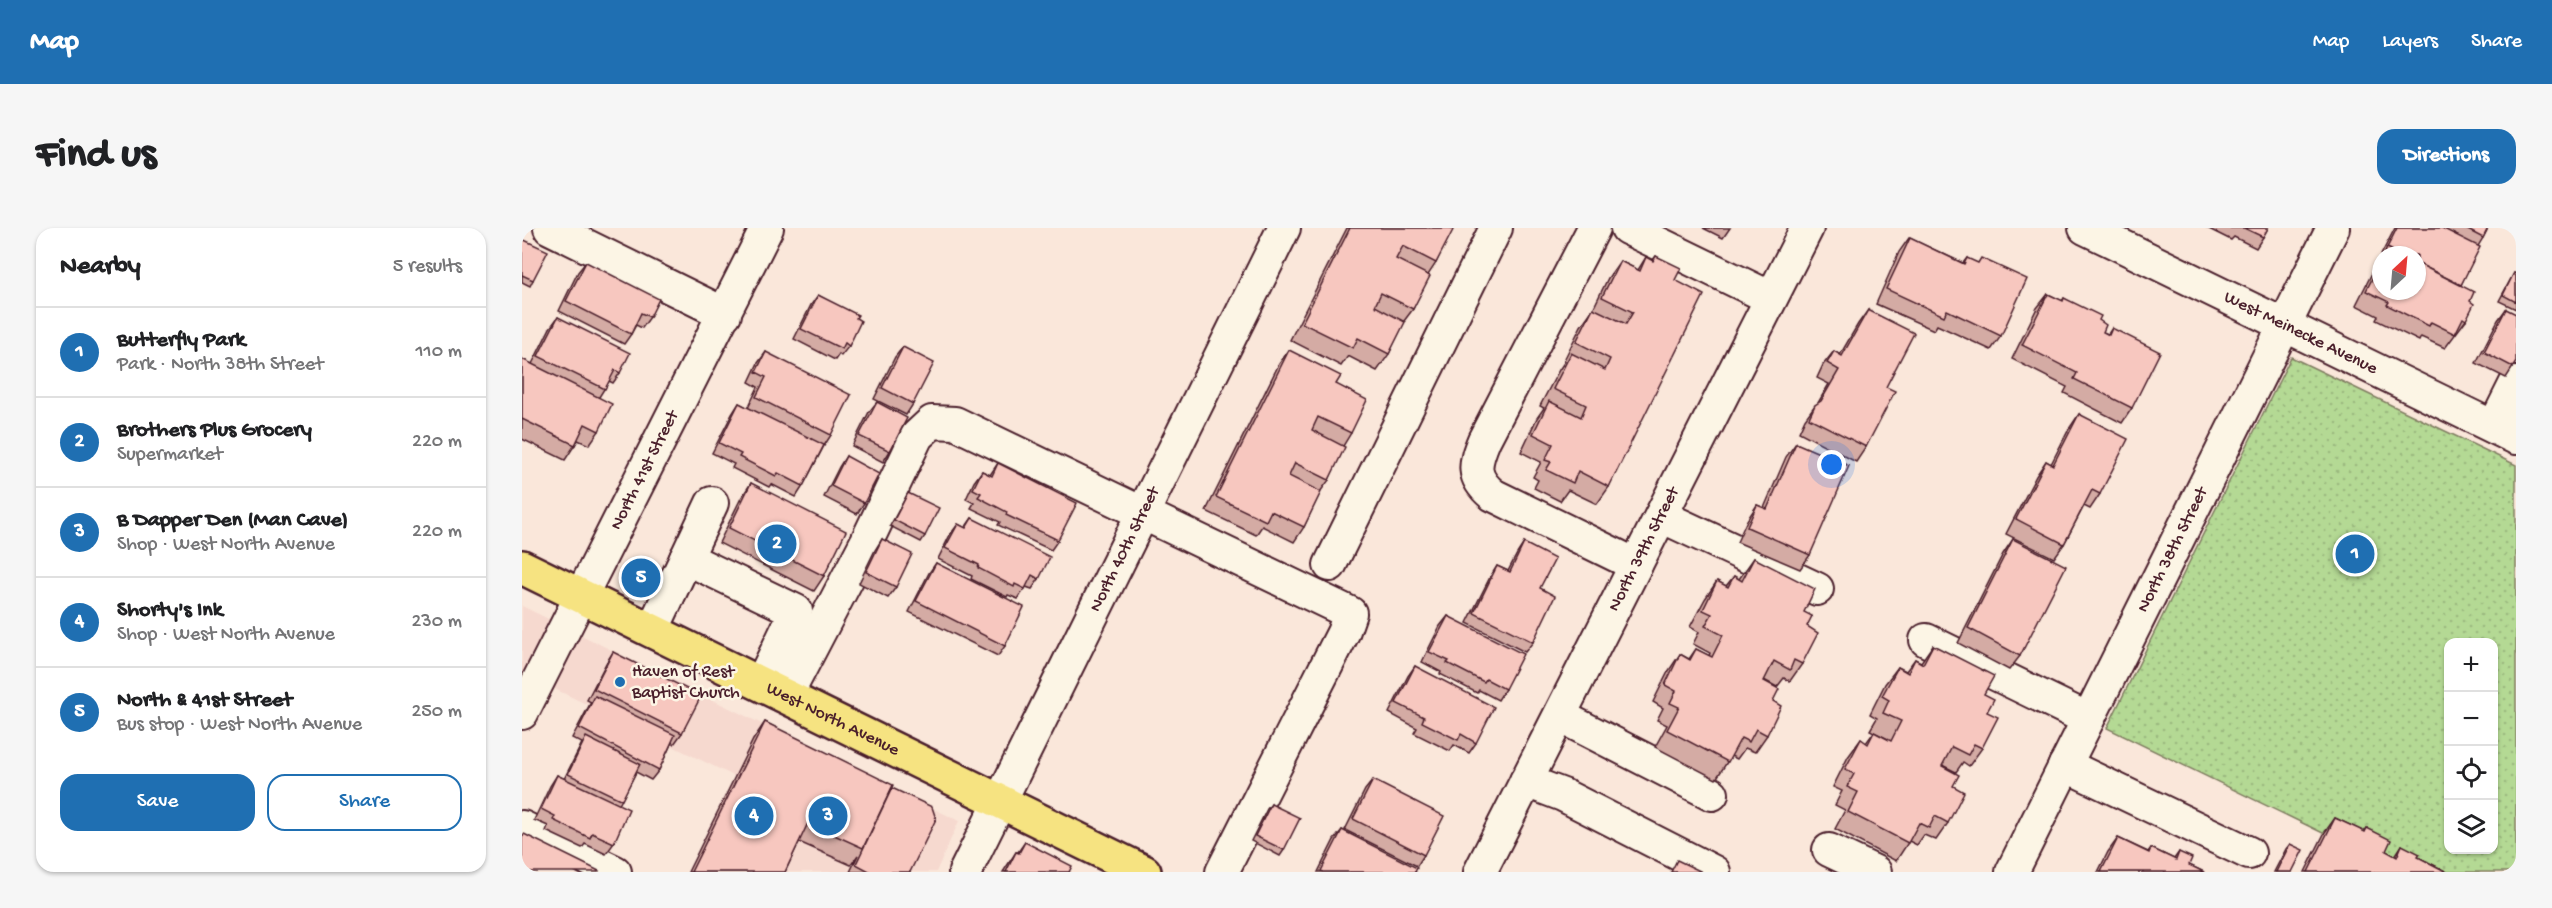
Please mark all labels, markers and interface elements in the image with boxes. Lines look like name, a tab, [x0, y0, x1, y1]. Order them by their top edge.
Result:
text: Map	[30, 26, 79, 59]
text: Map	[2313, 30, 2349, 55]
text: Layers	[2382, 30, 2438, 55]
text: Share	[2471, 30, 2522, 55]
button: Directions	[2377, 129, 2516, 184]
text: Find us	[36, 132, 156, 181]
north arrow	[2372, 246, 2426, 300]
text: Nearby	[60, 252, 141, 283]
text: 5 results	[393, 256, 462, 279]
street label: West Meinecke Avenue	[2220, 287, 2382, 380]
text: Butterfly Park	[117, 328, 245, 354]
text: 1	[75, 341, 84, 364]
text: 110 m	[416, 341, 462, 364]
text: Park · North 38th Street	[117, 354, 323, 377]
street label: North 41st Street	[606, 406, 684, 533]
text: Brothers Plus Grocery	[117, 418, 312, 444]
text: 2	[75, 431, 84, 454]
text: 220 m	[412, 431, 462, 454]
text: Supermarket	[117, 444, 223, 467]
your location	[1817, 450, 1846, 479]
street label: North 40th Street	[1085, 482, 1165, 615]
street label: North 39th Street	[1604, 482, 1685, 615]
street label: North 38th Street	[2133, 482, 2213, 616]
text: B Dapper Den (Man Cave)	[117, 508, 348, 534]
text: 3	[74, 521, 85, 544]
text: 220 m	[412, 521, 462, 544]
pin: 2	[758, 522, 796, 566]
pin: 1	[2336, 532, 2374, 576]
text: Shop · West North Avenue	[117, 534, 335, 557]
pin: 5	[622, 556, 660, 600]
text: Shorty's Ink	[117, 598, 222, 624]
text: 4	[75, 611, 84, 634]
text: 230 m	[412, 611, 462, 634]
text: Shop · West North Avenue	[117, 624, 335, 647]
map controls	[2444, 638, 2498, 854]
button: +	[2444, 638, 2498, 692]
place label: Haven of Rest Baptist Church	[631, 662, 740, 704]
marker: Haven of Rest Baptist Church	[613, 675, 627, 689]
street label: West North Avenue	[763, 678, 903, 761]
text: North & 41st Street	[117, 688, 292, 714]
button: −	[2444, 692, 2498, 746]
text: 5	[74, 701, 85, 724]
text: 250 m	[411, 701, 462, 724]
text: Bus stop · West North Avenue	[117, 714, 362, 737]
button: locate	[2444, 746, 2498, 800]
button: Save	[60, 774, 255, 831]
button: Share	[267, 774, 462, 831]
pin: 4	[734, 794, 774, 838]
pin: 3	[808, 794, 848, 838]
button: layers	[2444, 800, 2498, 854]

